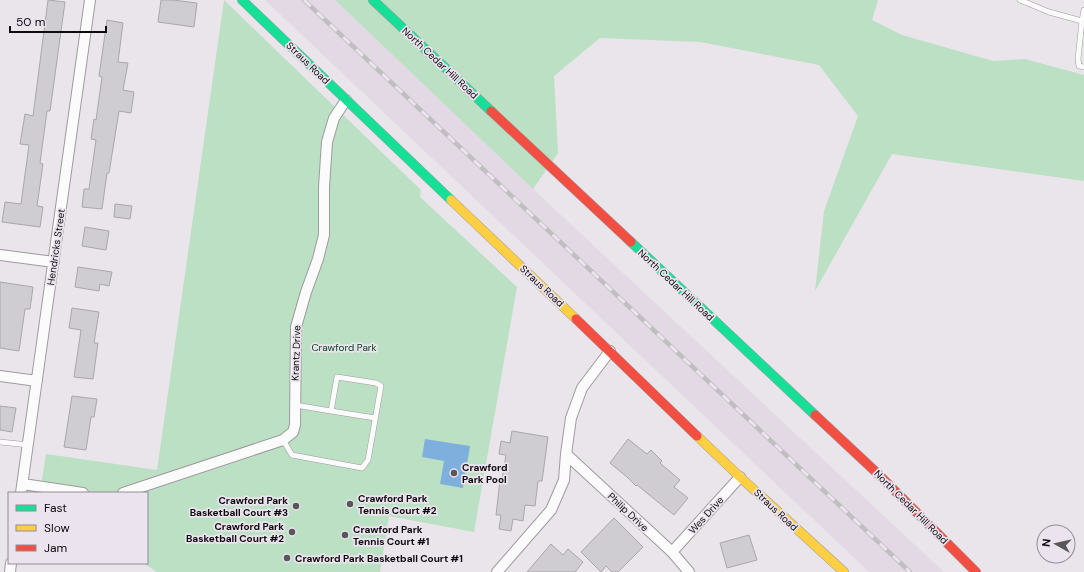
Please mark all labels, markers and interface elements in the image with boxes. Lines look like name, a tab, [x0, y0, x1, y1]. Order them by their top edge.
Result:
scale bar	[10, 8, 106, 34]
text: 50 m	[16, 14, 45, 30]
street label: North Cedar Hill Road	[399, 24, 481, 102]
street label: Straus Road	[284, 39, 332, 87]
street label: Hendricks Street	[44, 208, 68, 286]
street label: North Cedar Hill Road	[635, 246, 717, 324]
street label: Straus Road	[517, 262, 567, 310]
street label: Krantz Drive	[289, 325, 303, 381]
park label: Crawford Park	[311, 341, 377, 354]
place label: Crawford Park Pool	[462, 461, 508, 486]
street label: North Cedar Hill Road	[871, 467, 951, 547]
marker: Crawford Park Pool	[449, 468, 459, 478]
street label: Straus Road	[751, 486, 801, 534]
street label: Philip Drive	[605, 490, 651, 534]
legend	[8, 492, 148, 564]
place label: Crawford Park Tennis Court #2	[358, 492, 437, 517]
street label: Wes Drive	[686, 493, 727, 537]
place label: Crawford Park Basketball Court #3	[190, 494, 288, 519]
marker: Crawford Park Tennis Court #2	[345, 499, 355, 509]
text: Fast	[44, 500, 67, 516]
marker: Crawford Park Basketball Court #3	[291, 501, 301, 511]
text: Slow	[44, 520, 70, 536]
place label: Crawford Park Basketball Court #2	[186, 520, 284, 545]
place label: Crawford Park Tennis Court #1	[353, 523, 429, 548]
north arrow	[1036, 524, 1076, 564]
marker: Crawford Park Basketball Court #2	[287, 527, 297, 537]
marker: Crawford Park Tennis Court #1	[340, 530, 350, 540]
text: N	[1039, 538, 1054, 548]
text: Jam	[44, 540, 67, 556]
place label: Crawford Park Basketball Court #1	[295, 552, 463, 565]
marker: Crawford Park Basketball Court #1	[282, 553, 292, 563]

